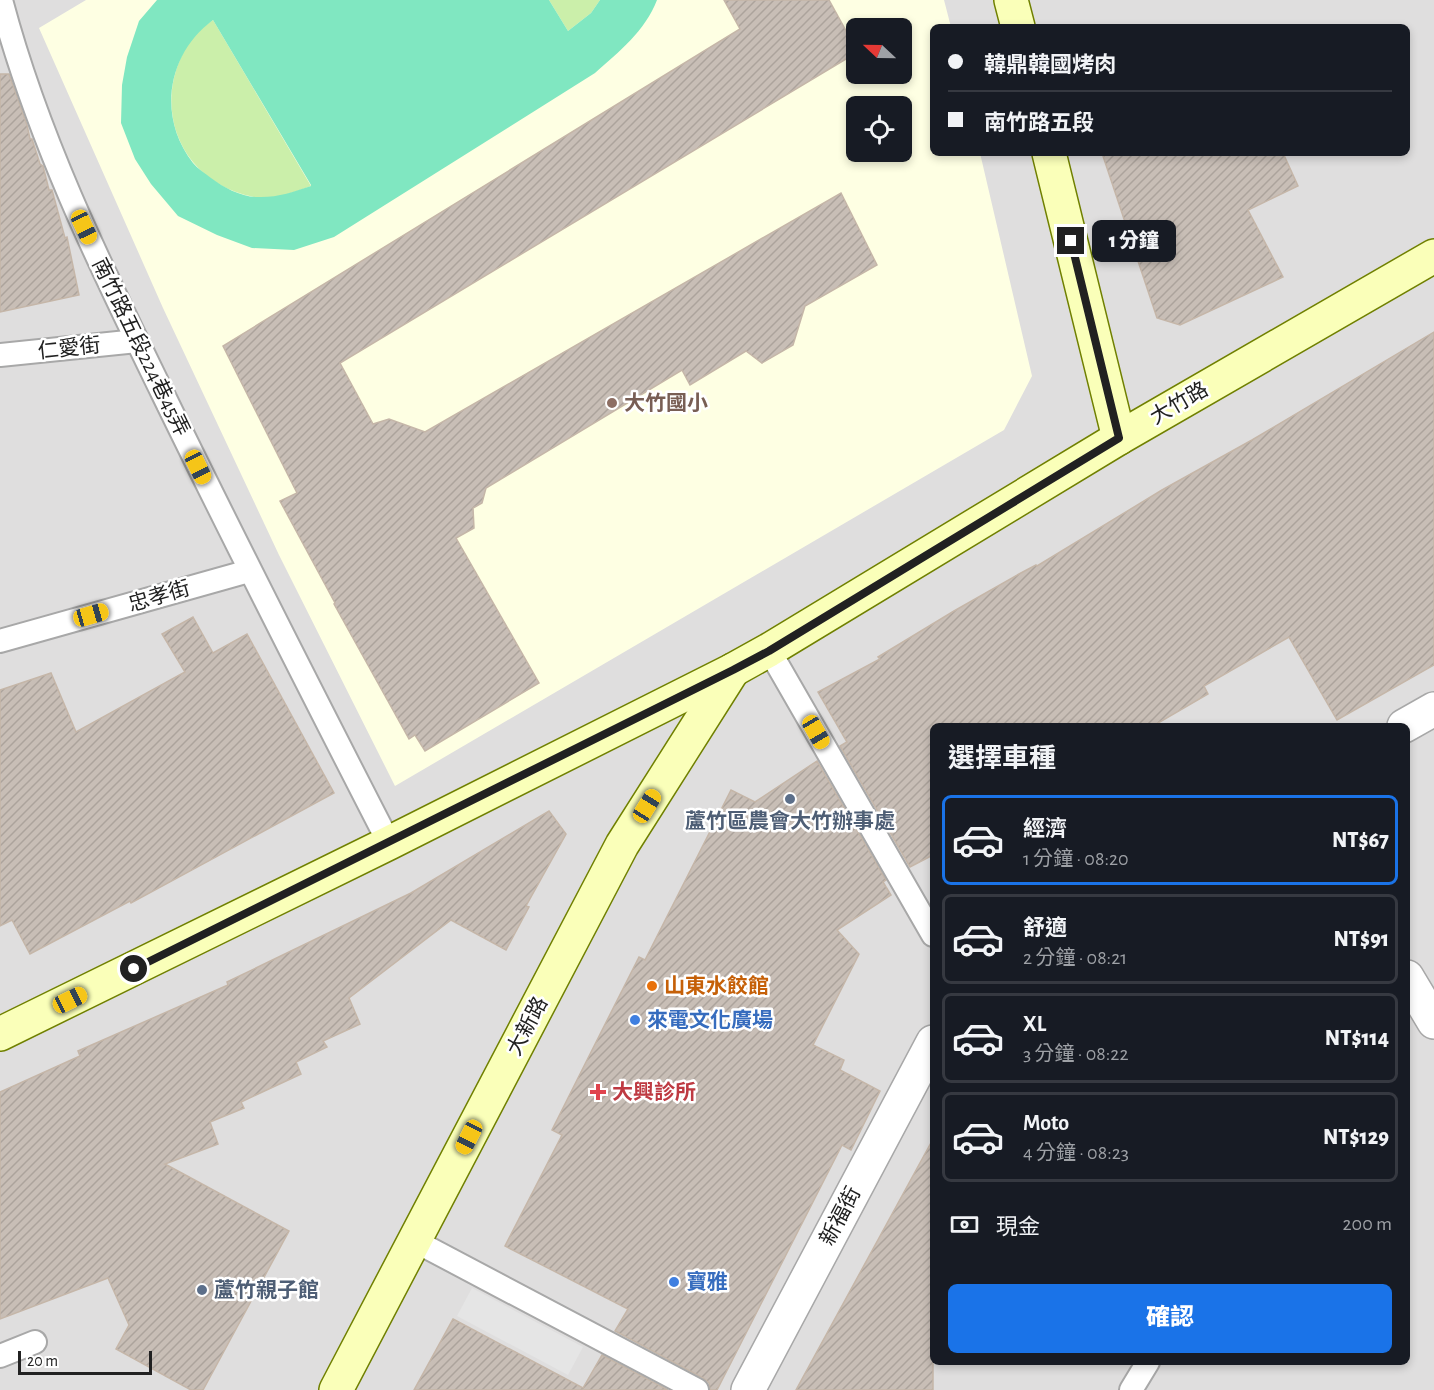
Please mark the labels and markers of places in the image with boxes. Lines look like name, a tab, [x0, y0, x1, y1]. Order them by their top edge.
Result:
place label: 大竹國小	[624, 392, 708, 414]
marker: 大竹國小	[605, 396, 619, 410]
marker: 蘆竹區農會大竹辦事處	[783, 792, 797, 806]
place label: 蘆竹區農會大竹辦事處	[685, 810, 895, 832]
place label: 山東水餃館	[664, 974, 769, 997]
marker: 山東水餃館	[645, 979, 659, 993]
place label: 來電文化廣場	[647, 1008, 773, 1031]
marker: 來電文化廣場	[628, 1013, 642, 1027]
place label: 大興診所	[612, 1081, 696, 1103]
marker: 大興診所	[589, 1083, 607, 1101]
place label: 寶雅	[686, 1270, 728, 1293]
marker: 寶雅	[667, 1275, 681, 1289]
place label: 蘆竹親子館	[214, 1279, 319, 1301]
marker: 蘆竹親子館	[195, 1283, 209, 1297]

